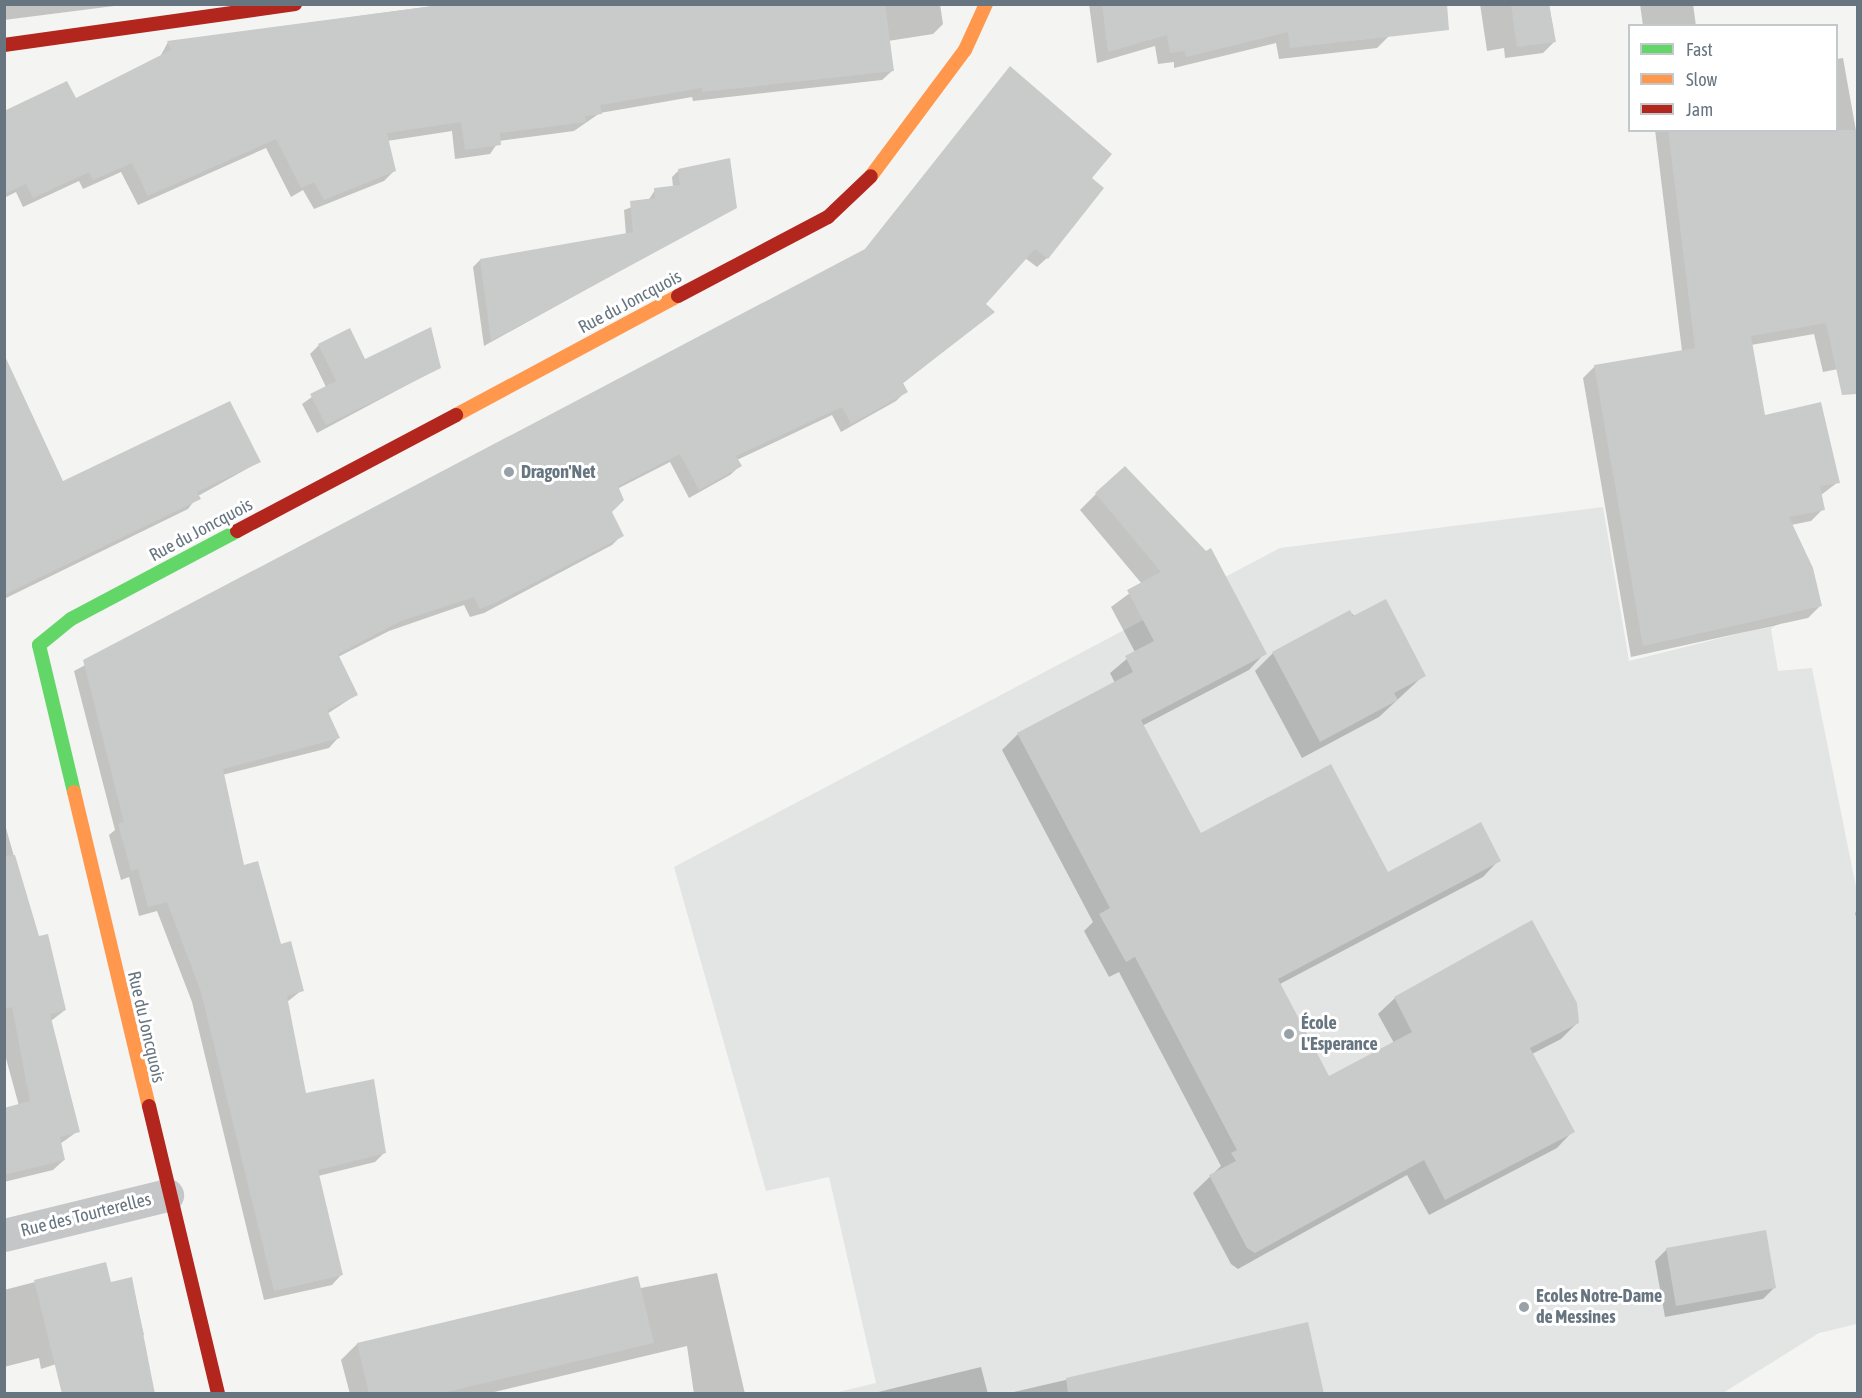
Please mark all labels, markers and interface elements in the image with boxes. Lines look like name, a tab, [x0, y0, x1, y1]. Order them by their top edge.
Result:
legend	[1628, 24, 1838, 132]
text: Fast	[1686, 39, 1713, 60]
text: Slow	[1686, 69, 1717, 90]
text: Jam	[1686, 99, 1713, 120]
street label: Rue du Joncquois	[575, 266, 685, 338]
place label: Dragon'Net	[521, 461, 596, 483]
marker: Dragon'Net	[502, 465, 516, 479]
street label: Rue du Joncquois	[146, 494, 256, 566]
street label: Rue du Joncquois	[123, 969, 169, 1085]
place label: École L'Esperance	[1301, 1013, 1378, 1056]
marker: École L'Esperance	[1282, 1027, 1296, 1041]
street label: Rue des Tourterelles	[19, 1188, 153, 1242]
place label: Ecoles Notre-Dame de Messines	[1536, 1286, 1662, 1328]
marker: Ecoles Notre-Dame de Messines	[1517, 1300, 1531, 1314]

